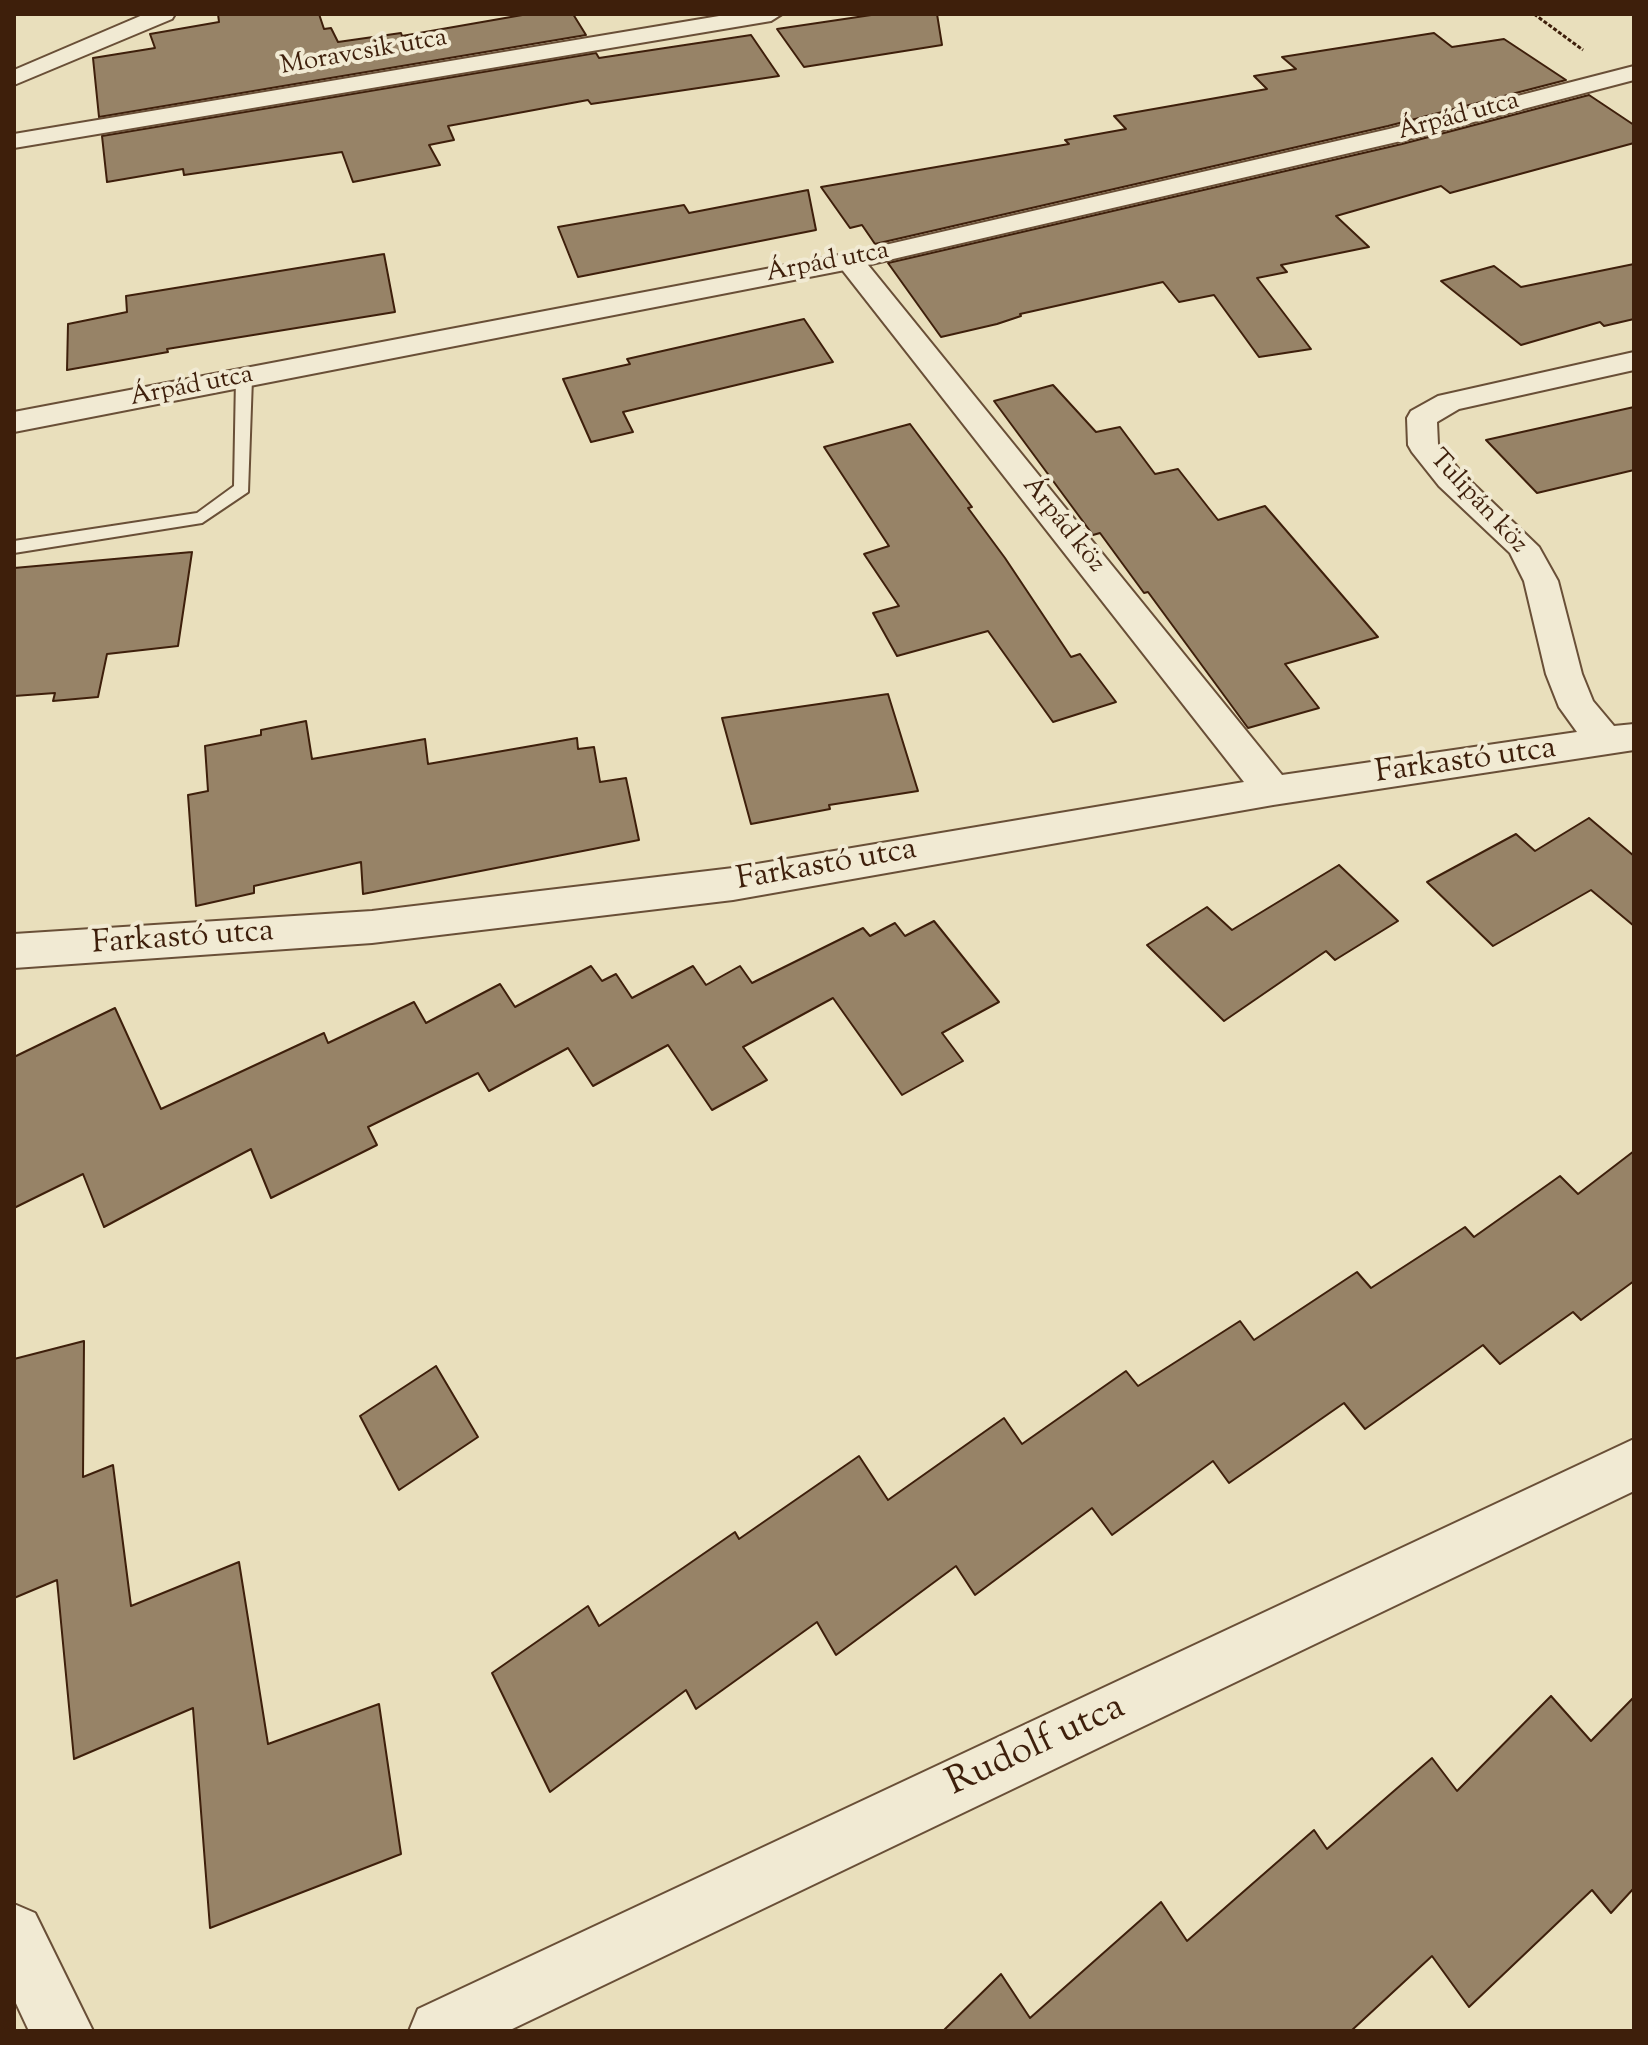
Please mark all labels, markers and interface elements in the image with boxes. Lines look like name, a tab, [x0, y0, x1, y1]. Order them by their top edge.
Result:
street label: Moravcsik utca	[278, 24, 450, 84]
street label: Árpád utca	[1395, 87, 1523, 149]
street label: Árpád utca	[764, 237, 892, 291]
street label: Árpád utca	[128, 361, 256, 415]
street label: Tulipán köz	[1421, 445, 1533, 561]
street label: Árpád köz	[1014, 472, 1110, 580]
street label: Farkastó utca	[1373, 731, 1559, 795]
street label: Farkastó utca	[734, 832, 920, 902]
street label: Farkastó utca	[91, 914, 275, 966]
street label: Rudolf utca	[941, 1687, 1133, 1809]

